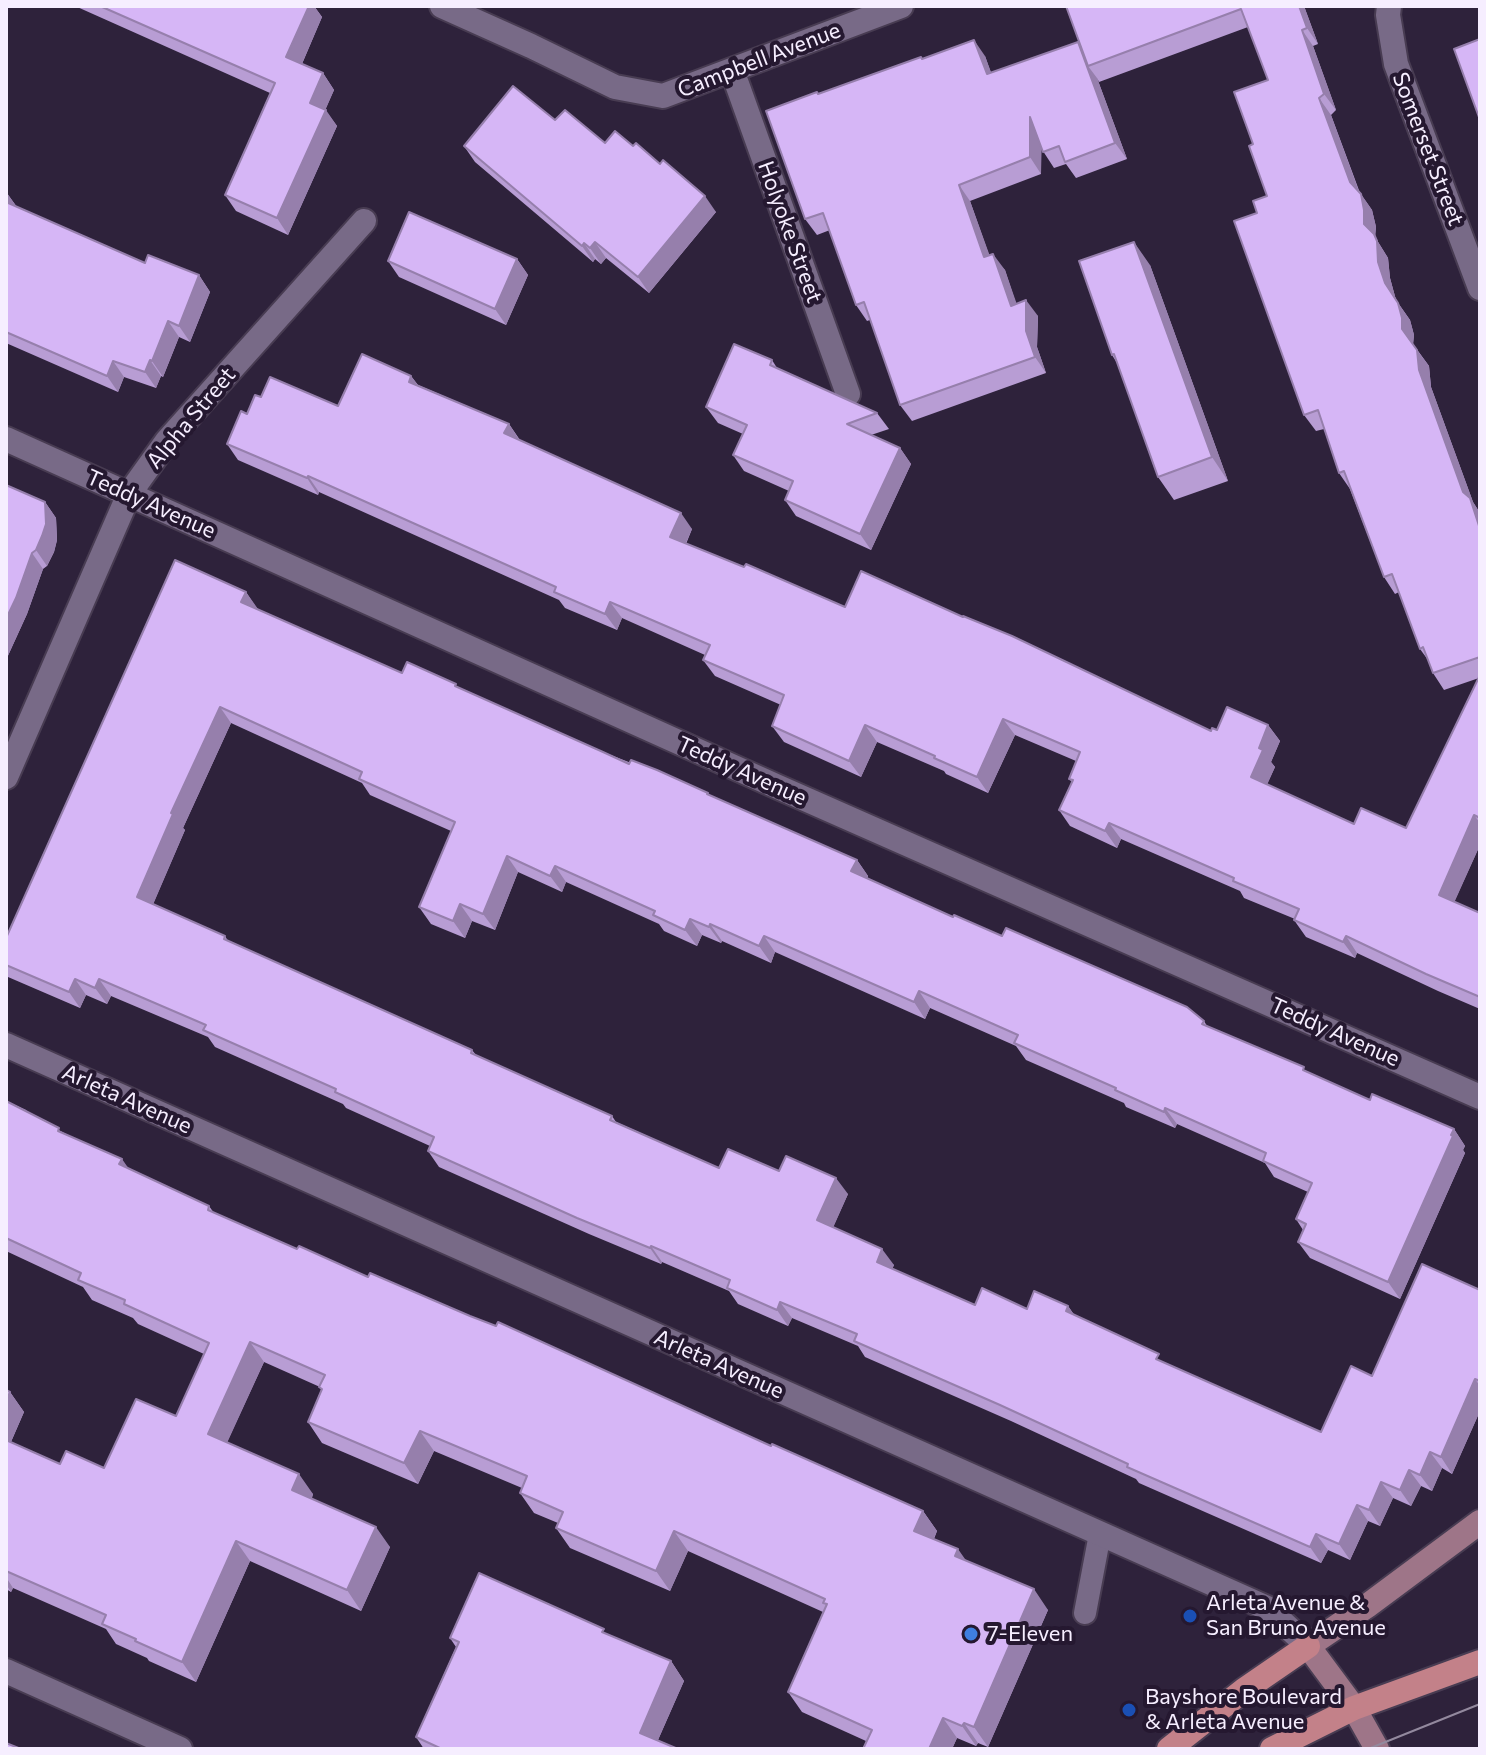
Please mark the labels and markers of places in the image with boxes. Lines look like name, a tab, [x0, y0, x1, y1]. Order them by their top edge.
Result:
place label: Arleta Avenue & San Bruno Avenue	[1206, 1590, 1386, 1642]
marker: Arleta Avenue & San Bruno Avenue	[1181, 1607, 1199, 1625]
place label: 7-Eleven	[987, 1621, 1073, 1647]
marker: 7-Eleven	[962, 1625, 980, 1643]
place label: Bayshore Boulevard & Arleta Avenue	[1145, 1684, 1342, 1736]
marker: Bayshore Boulevard & Arleta Avenue	[1120, 1701, 1138, 1719]

